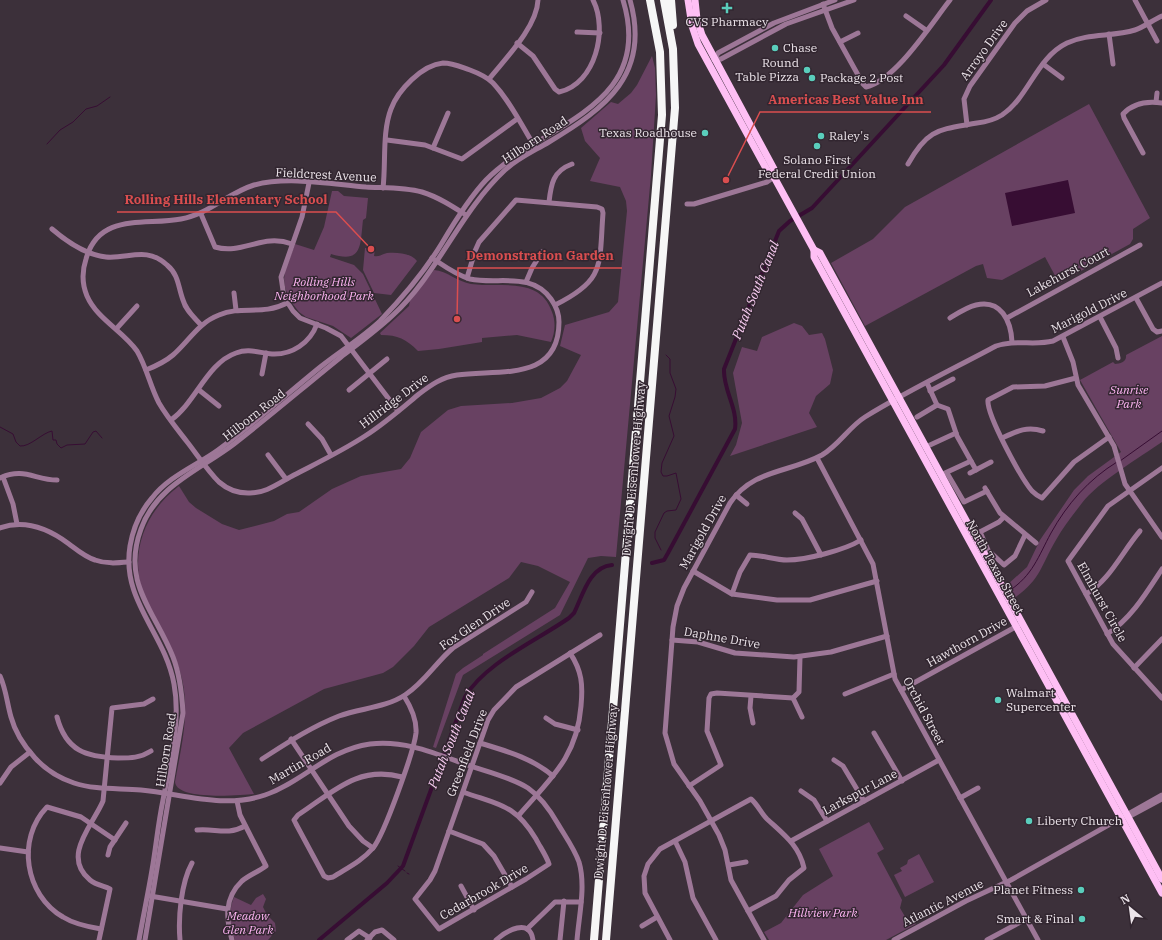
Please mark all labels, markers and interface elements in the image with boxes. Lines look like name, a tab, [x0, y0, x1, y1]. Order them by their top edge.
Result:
marker: CVS Pharmacy	[722, 3, 732, 13]
place label: CVS Pharmacy	[686, 14, 769, 29]
street label: Arroyo Drive	[956, 16, 1011, 83]
place label: Chase	[783, 40, 817, 55]
marker: Chase	[770, 43, 780, 53]
place label: Round Table Pizza	[735, 55, 799, 84]
marker: Round Table Pizza	[802, 65, 812, 75]
place label: Package 2 Post	[820, 70, 903, 85]
marker: Package 2 Post	[807, 73, 817, 83]
callout: Americas Best Value Inn	[760, 87, 931, 112]
text: Americas Best Value Inn	[768, 91, 924, 108]
street label: Hilborn Road	[499, 113, 570, 166]
place label: Texas Roadhouse	[599, 125, 697, 140]
marker: Texas Roadhouse	[700, 128, 710, 138]
place label: Raley's	[829, 128, 869, 143]
marker: Raley's	[816, 131, 826, 141]
marker: Solano First Federal Credit Union	[812, 141, 822, 151]
place label: Solano First Federal Credit Union	[758, 152, 876, 181]
street label: Fieldcrest Avenue	[275, 164, 377, 185]
callout: Rolling Hills Elementary School	[117, 187, 336, 212]
text: Rolling Hills Elementary School	[124, 191, 328, 208]
water label: Putah South Canal	[728, 238, 783, 343]
callout: Demonstration Garden	[458, 243, 622, 268]
street label: Lakehurst Court	[1024, 243, 1112, 300]
text: Demonstration Garden	[466, 247, 614, 264]
park label: Rolling Hills Neighborhood Park	[273, 274, 374, 303]
street label: Marigold Drive	[1048, 285, 1129, 336]
street label: Hillridge Drive	[356, 370, 431, 431]
street label: Dwight D. Eisenhower Highway	[618, 380, 649, 557]
park label: Sunrise Park	[1109, 382, 1149, 411]
street label: Hilborn Road	[219, 386, 288, 444]
street label: Marigold Drive	[676, 492, 729, 572]
street label: North Texas Street	[963, 517, 1028, 616]
street label: Elmhurst Circle	[1074, 559, 1131, 644]
street label: Fox Glen Drive	[436, 594, 513, 653]
street label: Hawthorn Drive	[924, 613, 1010, 670]
street label: Daphne Drive	[683, 623, 761, 652]
street label: Orchid Street	[900, 674, 949, 747]
place label: Walmart Supercenter	[1006, 685, 1077, 714]
water label: Putah South Canal	[424, 687, 479, 792]
marker: Walmart Supercenter	[993, 695, 1003, 705]
street label: Dwight D. Eisenhower Highway	[590, 703, 621, 880]
street label: Greenfield Drive	[443, 707, 490, 799]
street label: Hilborn Road	[152, 712, 179, 788]
street label: Martin Road	[266, 740, 334, 787]
street label: Larkspur Lane	[820, 766, 900, 818]
place label: Liberty Church	[1037, 813, 1123, 828]
marker: Liberty Church	[1024, 816, 1034, 826]
street label: Cedarbrook Drive	[437, 860, 531, 923]
street label: Atlantic Avenue	[900, 876, 986, 930]
place label: Planet Fitness	[993, 882, 1073, 897]
marker: Planet Fitness	[1076, 885, 1086, 895]
north arrow	[1110, 888, 1150, 928]
text: N	[1118, 891, 1133, 907]
park label: Hillview Park	[787, 905, 858, 920]
park label: Meadow Glen Park	[222, 908, 274, 937]
place label: Smart & Final	[996, 911, 1074, 926]
marker: Smart & Final	[1077, 914, 1087, 924]

